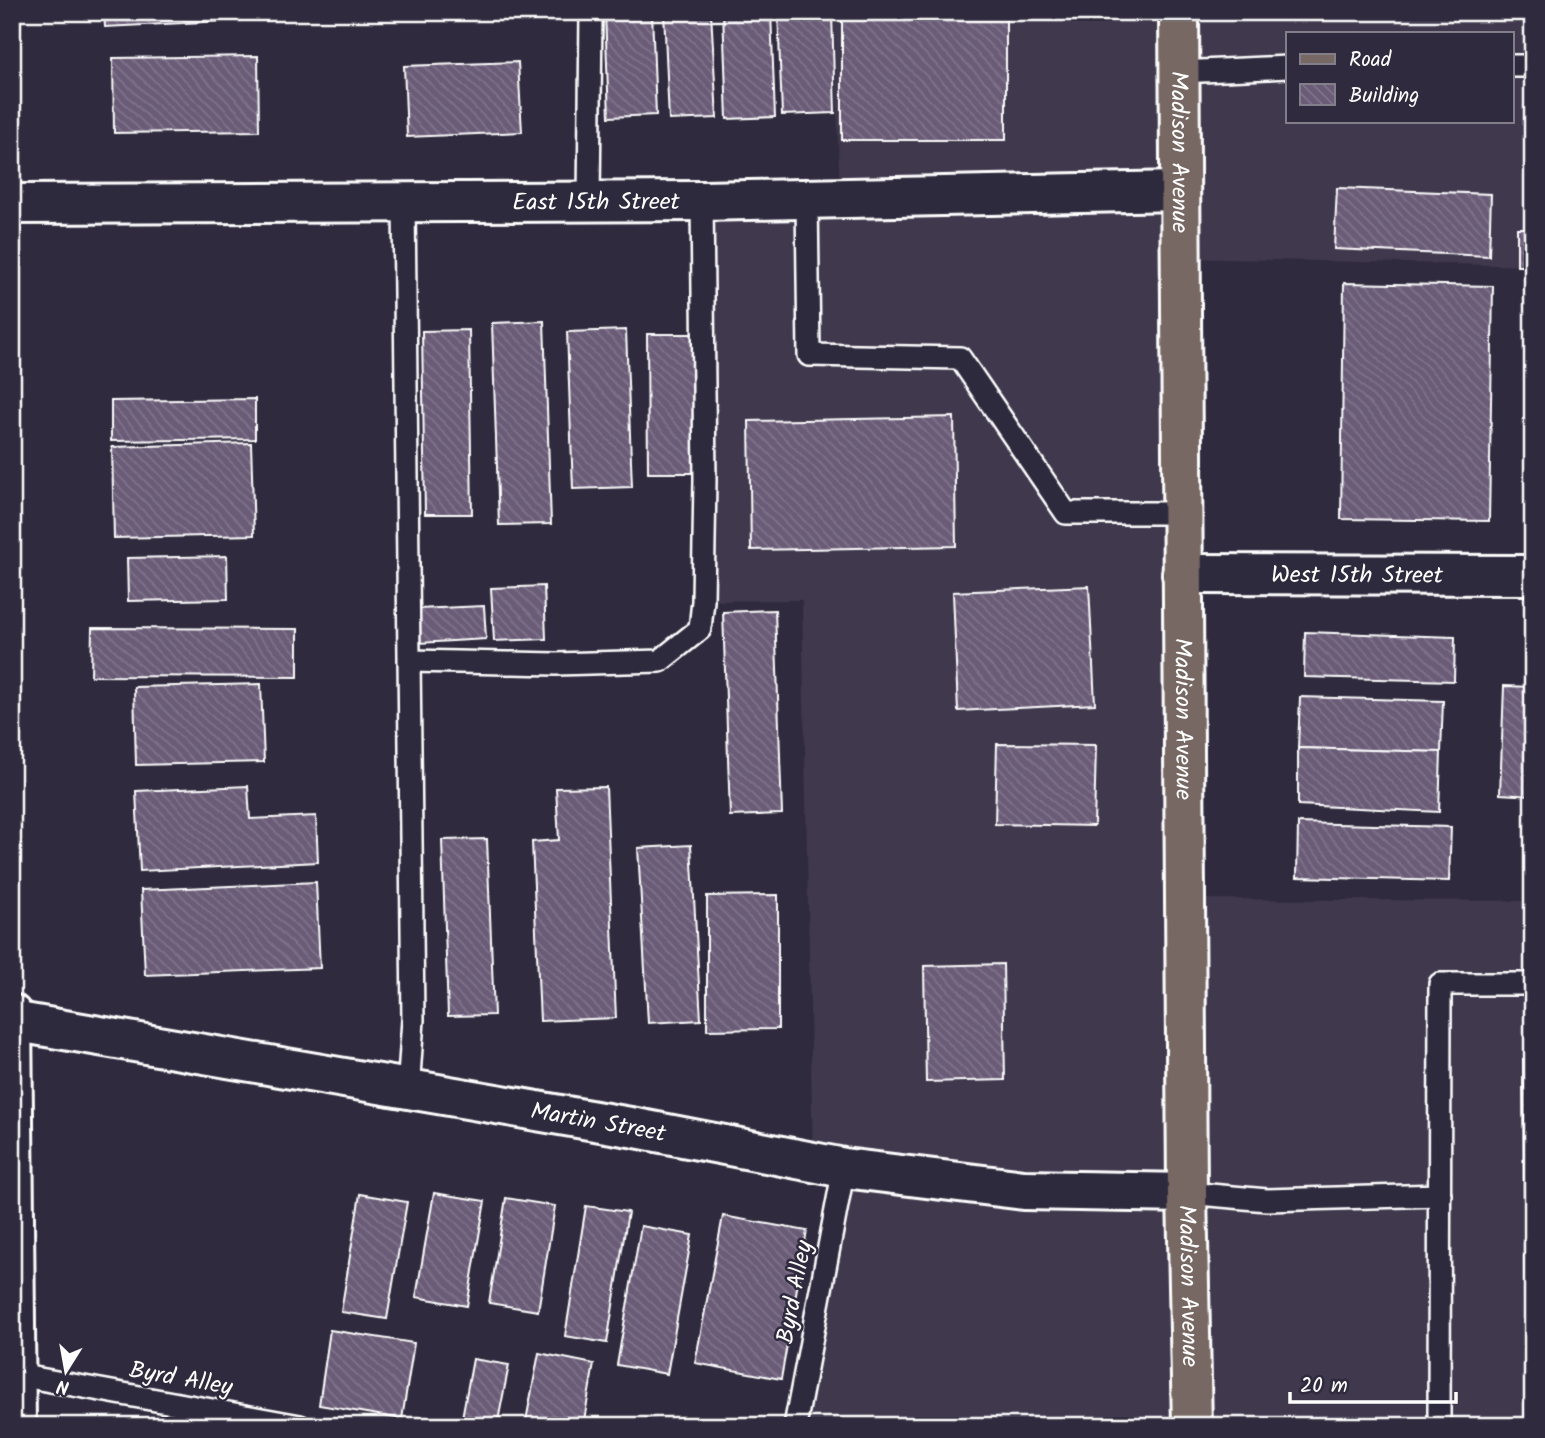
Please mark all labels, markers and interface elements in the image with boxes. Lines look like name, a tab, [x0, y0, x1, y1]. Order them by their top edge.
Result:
legend	[1286, 32, 1514, 122]
text: Road	[1349, 44, 1392, 77]
street label: Madison Avenue	[1158, 71, 1198, 233]
text: Building	[1349, 80, 1419, 113]
street label: East 15th Street	[512, 183, 681, 223]
street label: West 15th Street	[1271, 556, 1444, 596]
street label: Madison Avenue	[1162, 638, 1202, 800]
street label: Martin Street	[528, 1092, 670, 1154]
street label: Madison Avenue	[1166, 1205, 1209, 1368]
street label: Byrd Alley	[766, 1237, 825, 1347]
north arrow	[32, 1336, 102, 1406]
street label: Byrd Alley	[126, 1351, 236, 1408]
scale bar	[1290, 1361, 1456, 1405]
text: N	[54, 1370, 72, 1402]
text: 20 m	[1300, 1370, 1348, 1403]

